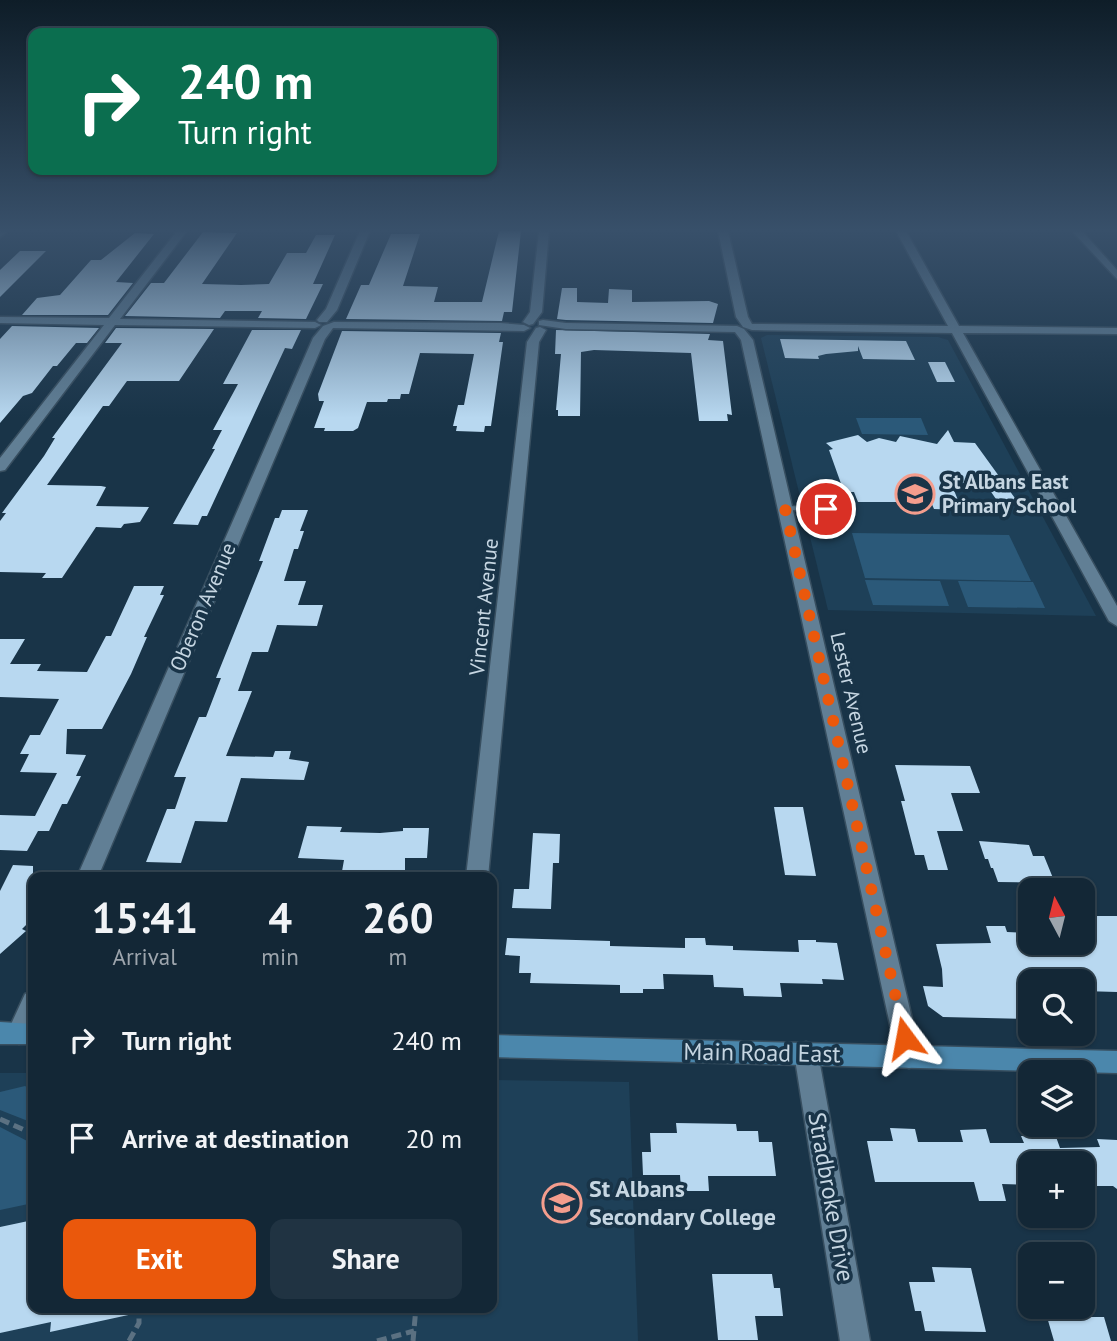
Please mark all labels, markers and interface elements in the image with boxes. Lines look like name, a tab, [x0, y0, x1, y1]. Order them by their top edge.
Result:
text: 240 m	[178, 49, 313, 113]
icon: right	[63, 56, 154, 147]
text: Turn right	[178, 111, 312, 153]
place label: St Albans East Primary School	[942, 468, 1077, 519]
school or university icon: St Albans East Primary School	[894, 473, 936, 515]
pin	[796, 479, 856, 539]
icon: arrive	[807, 490, 845, 528]
street label: Vincent Avenue	[463, 537, 504, 678]
street label: Oberon Avenue	[163, 539, 242, 675]
street label: Lester Avenue	[824, 629, 879, 757]
north arrow	[1018, 878, 1096, 956]
map controls	[1018, 878, 1095, 1319]
text: 15:41	[91, 890, 198, 945]
text: 4	[268, 890, 292, 945]
text: 260	[362, 890, 434, 945]
text: Arrival	[112, 942, 177, 971]
text: min	[261, 942, 299, 971]
text: m	[389, 942, 407, 971]
button: search	[1018, 969, 1095, 1046]
position arrow	[868, 1001, 942, 1075]
icon: right	[63, 1021, 101, 1059]
text: Turn right	[122, 1024, 231, 1057]
text: 240 m	[391, 1024, 462, 1057]
street label: Main Road East	[683, 1036, 841, 1069]
button: layers	[1018, 1060, 1095, 1137]
street label: Stradbroke Drive	[801, 1110, 862, 1284]
icon: arrive	[63, 1119, 101, 1157]
text: Arrive at destination	[122, 1122, 349, 1155]
text: 20 m	[406, 1122, 462, 1155]
button: +	[1018, 1151, 1095, 1228]
place label: St Albans Secondary College	[589, 1173, 776, 1232]
school or university icon: St Albans Secondary College	[541, 1182, 583, 1224]
button: Exit	[63, 1219, 256, 1299]
button: Share	[270, 1219, 462, 1299]
button: −	[1018, 1242, 1095, 1319]

